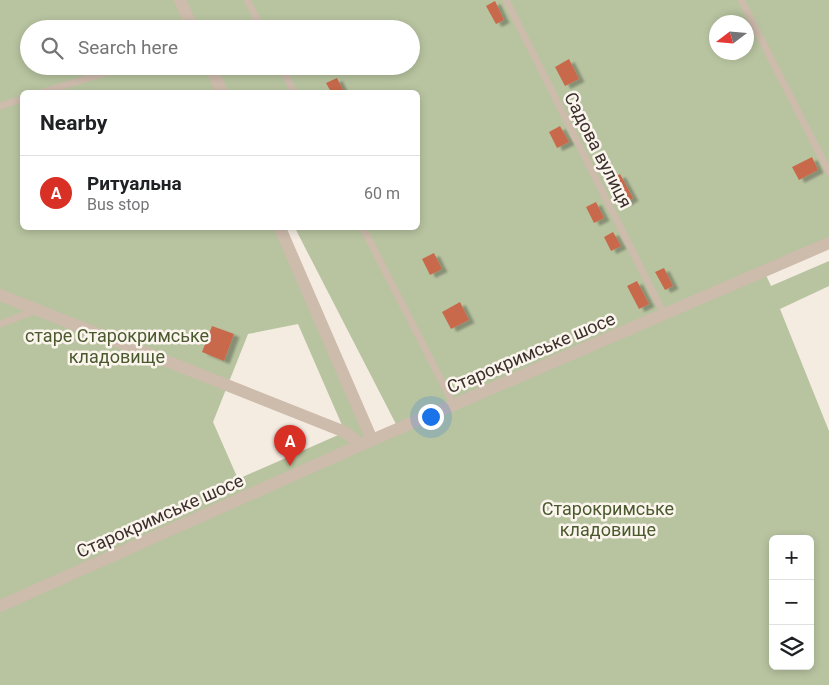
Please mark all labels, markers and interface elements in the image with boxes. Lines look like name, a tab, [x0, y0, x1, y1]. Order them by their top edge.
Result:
north arrow	[709, 15, 754, 60]
search box	[20, 20, 420, 75]
icon: search	[38, 34, 66, 62]
text: Search here	[78, 36, 178, 59]
street label: Садова вулиця	[560, 88, 637, 211]
text: Nearby	[40, 111, 107, 135]
text: Ритуальна	[87, 172, 182, 195]
text: A	[51, 184, 61, 203]
text: 60 m	[364, 184, 400, 203]
text: Bus stop	[87, 195, 149, 214]
street label: Старокримське шосе	[444, 308, 618, 397]
park label: старе Старокримське кладовище	[25, 325, 209, 367]
your location	[418, 404, 444, 430]
pin: A	[274, 425, 306, 466]
street label: Старокримське шосе	[73, 469, 247, 562]
park label: Старокримське кладовище	[542, 498, 674, 540]
map controls	[769, 535, 814, 670]
button: +	[769, 535, 814, 580]
button: −	[769, 580, 814, 625]
button: layers	[769, 625, 814, 670]

